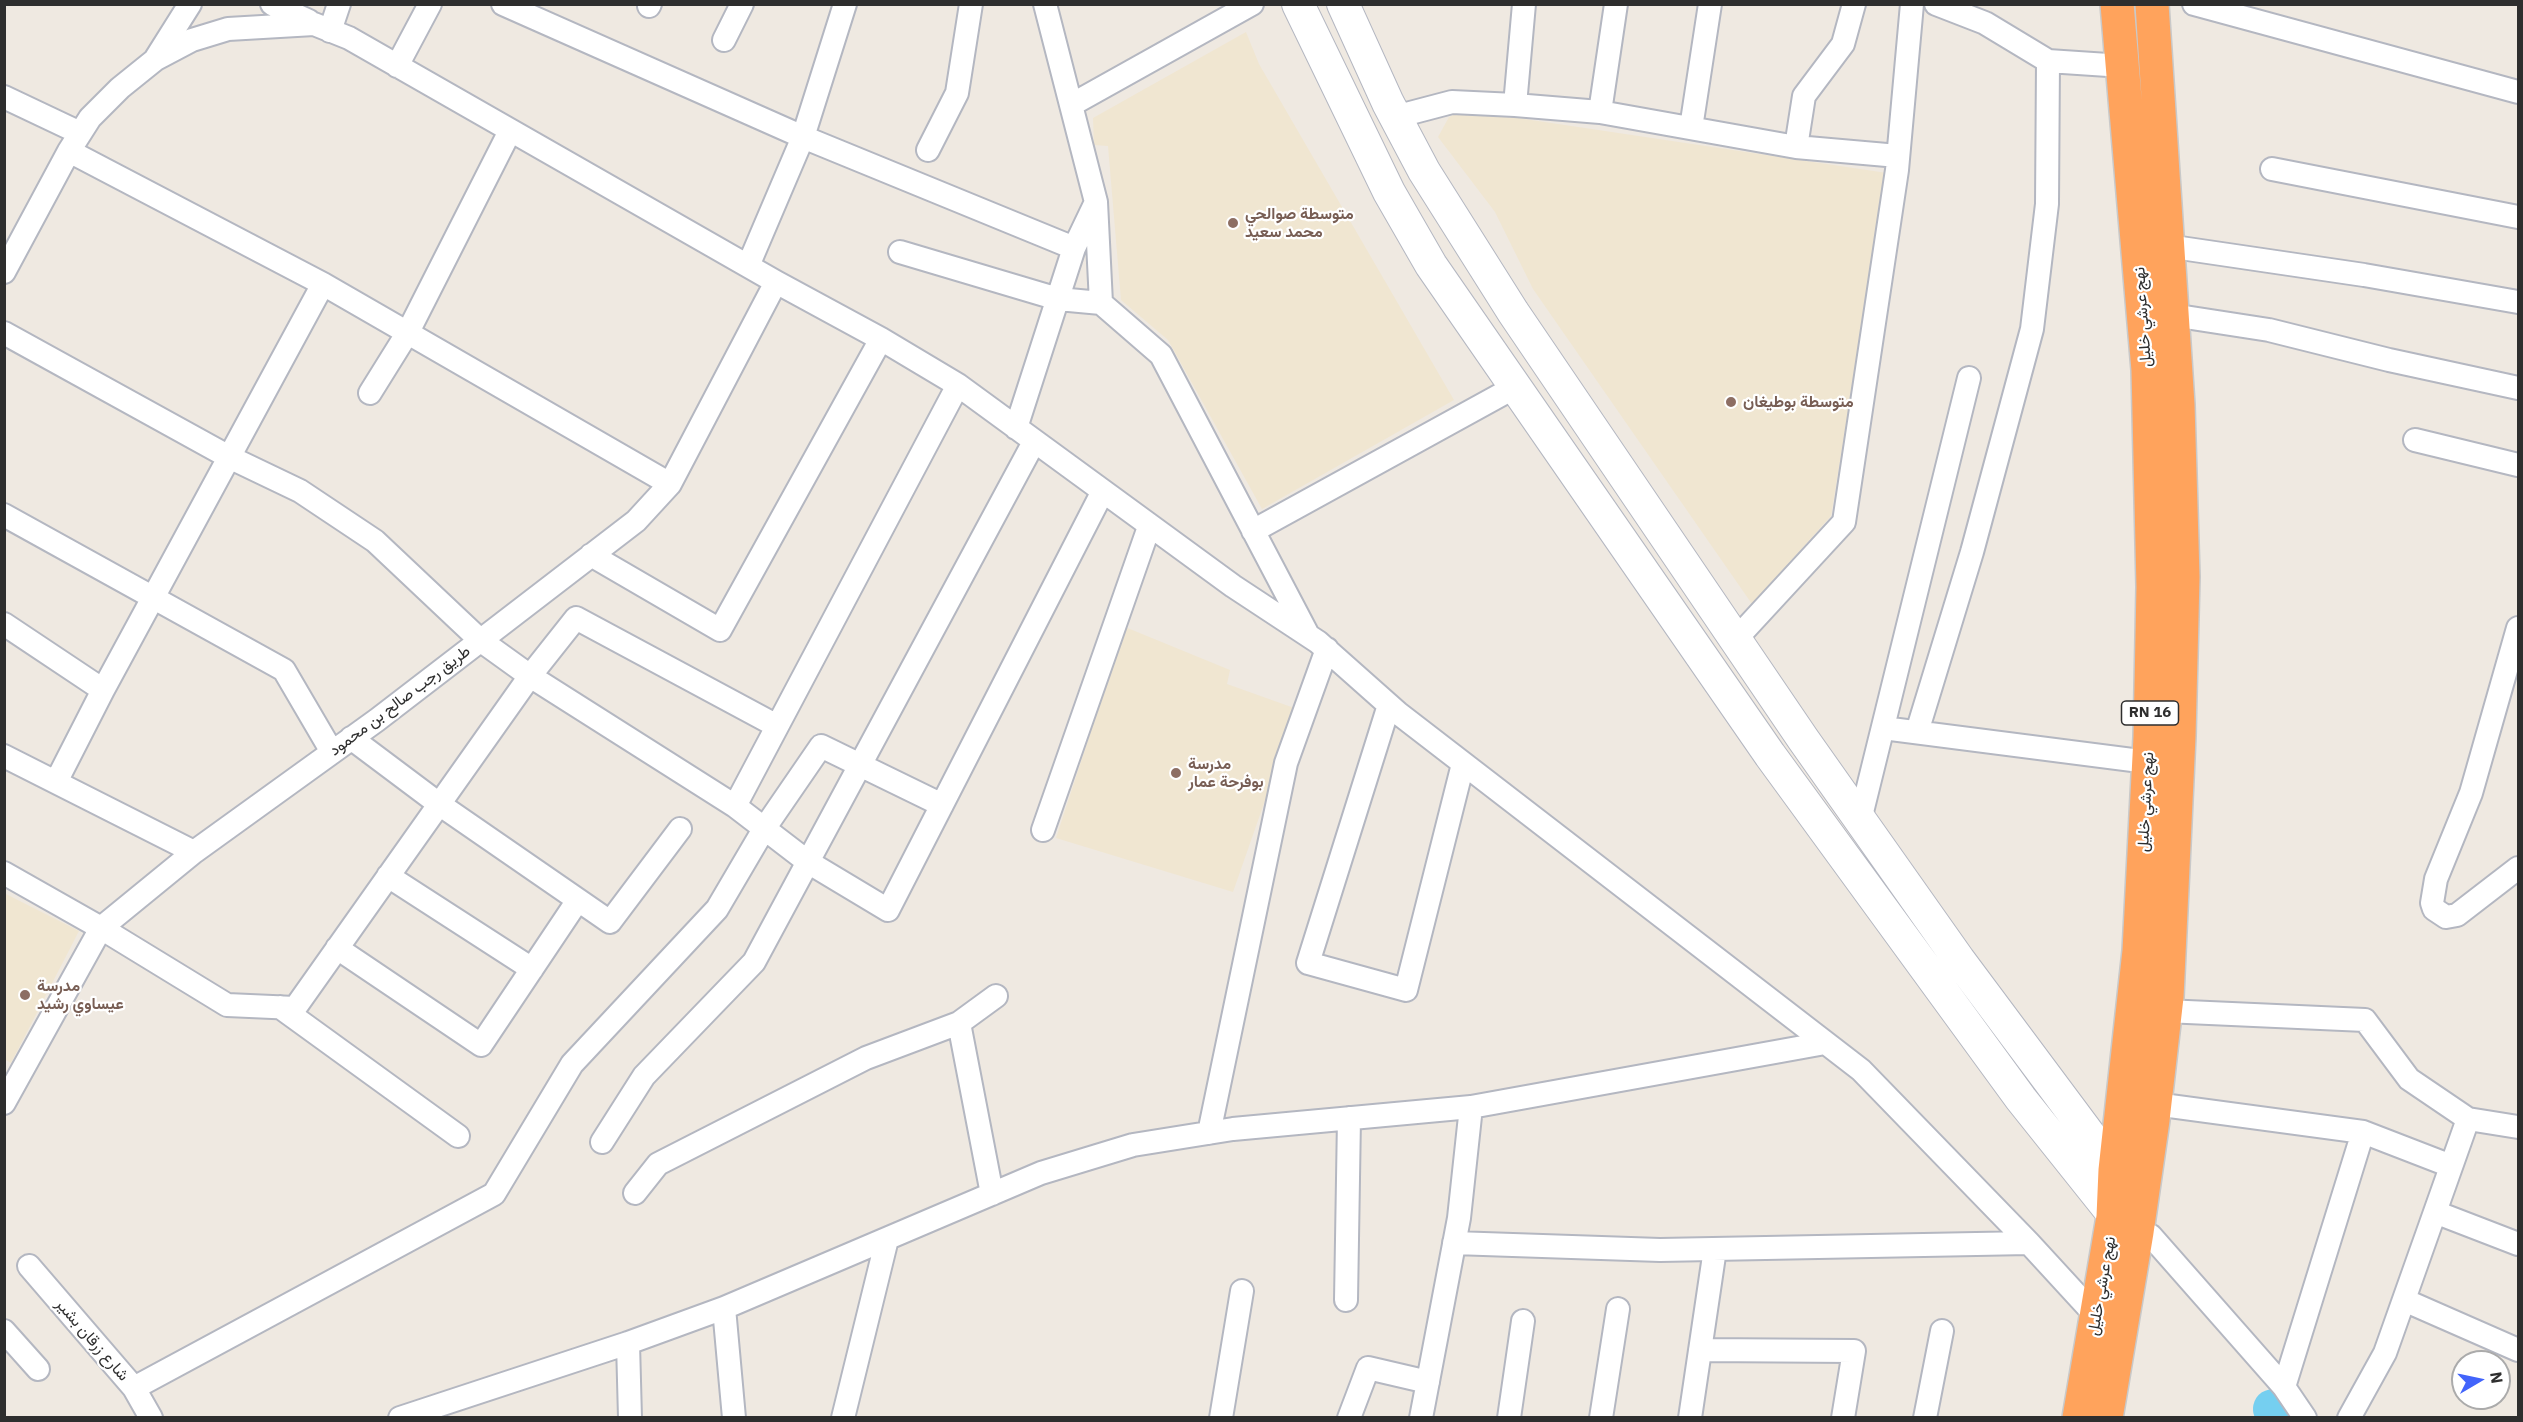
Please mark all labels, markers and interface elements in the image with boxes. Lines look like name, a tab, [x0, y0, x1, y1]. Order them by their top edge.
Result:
place label: متوسطة صوالحي محمد سعيد	[1245, 204, 1354, 242]
marker: متوسطة صوالحي محمد سعيد	[1226, 216, 1240, 230]
street label: نهج عرشي خليل	[2130, 266, 2156, 368]
place label: متوسطة بوطيغان	[1743, 392, 1854, 412]
marker: متوسطة بوطيغان	[1724, 395, 1738, 409]
street label: طريق رجب صالح بن محمود	[326, 642, 474, 760]
road number: RN 16	[2122, 701, 2178, 725]
street label: نهج عرشي خليل	[2134, 751, 2158, 853]
place label: مدرسة بوفرحة عمار	[1188, 754, 1264, 792]
marker: مدرسة بوفرحة عمار	[1169, 766, 1183, 780]
place label: مدرسة عيساوي رشيد	[37, 976, 124, 1014]
marker: مدرسة عيساوي رشيد	[18, 988, 32, 1002]
street label: نهج عرشي خليل	[2084, 1235, 2120, 1337]
street label: شارع زرقان بشير	[51, 1295, 133, 1385]
north arrow	[2451, 1350, 2511, 1410]
text: N	[2486, 1370, 2508, 1385]

